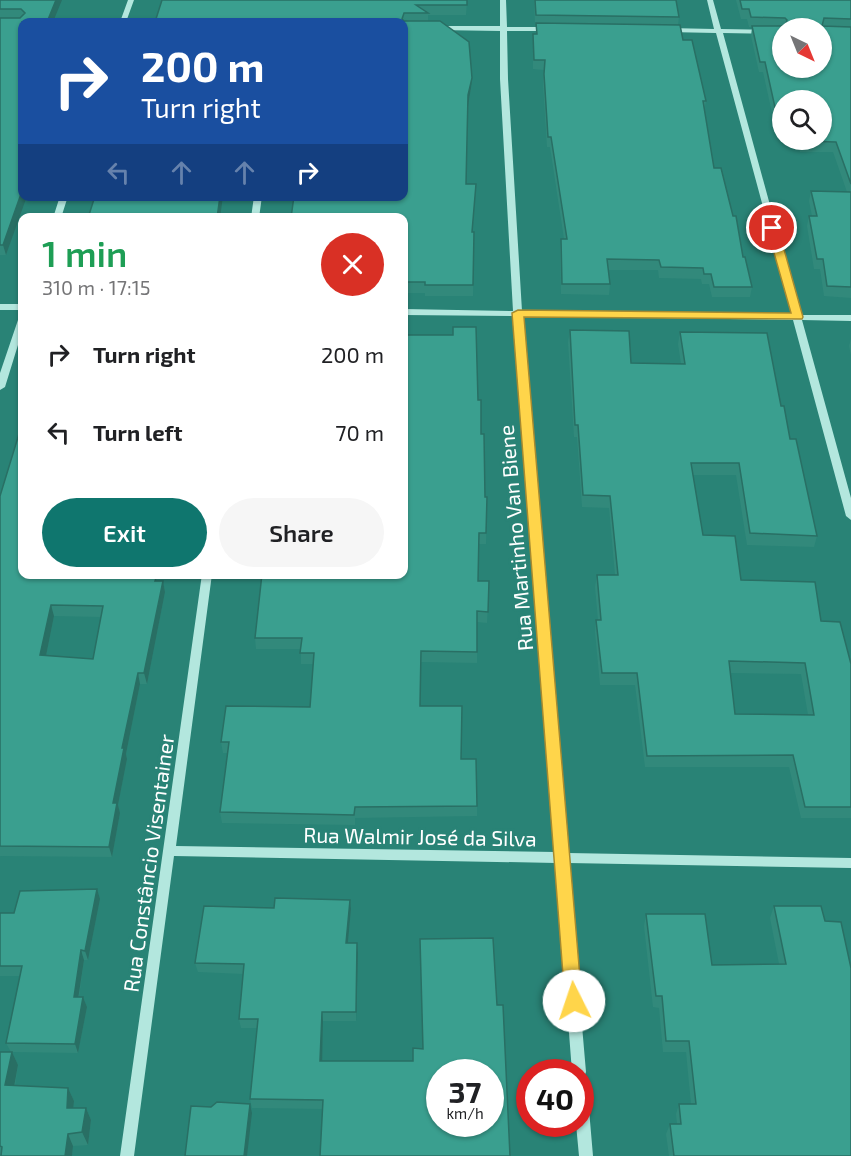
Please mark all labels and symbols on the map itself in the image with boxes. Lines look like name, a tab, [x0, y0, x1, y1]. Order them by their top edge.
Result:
north arrow	[772, 18, 832, 78]
pin	[746, 202, 797, 253]
street label: Rua Martinho Van Biene	[493, 424, 537, 652]
street label: Rua Constâncio Visentainer	[118, 732, 179, 993]
street label: Rua Walmir José da Silva	[303, 821, 537, 851]
position arrow	[542, 969, 606, 1033]
speed limit sign: 40	[516, 1059, 594, 1137]

